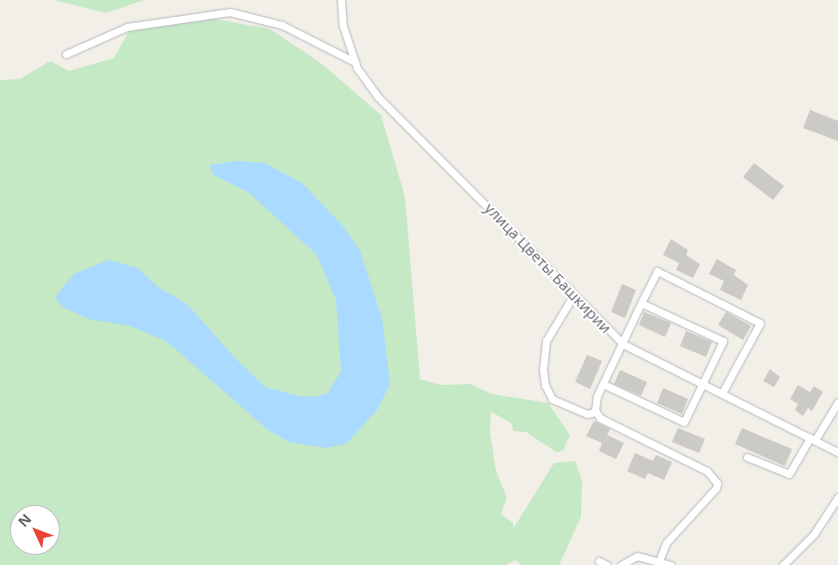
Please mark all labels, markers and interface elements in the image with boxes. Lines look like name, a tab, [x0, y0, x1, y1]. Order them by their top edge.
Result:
street label: улица Цветы Башкирии	[481, 199, 615, 337]
north arrow	[10, 505, 60, 555]
text: N	[14, 509, 35, 531]

